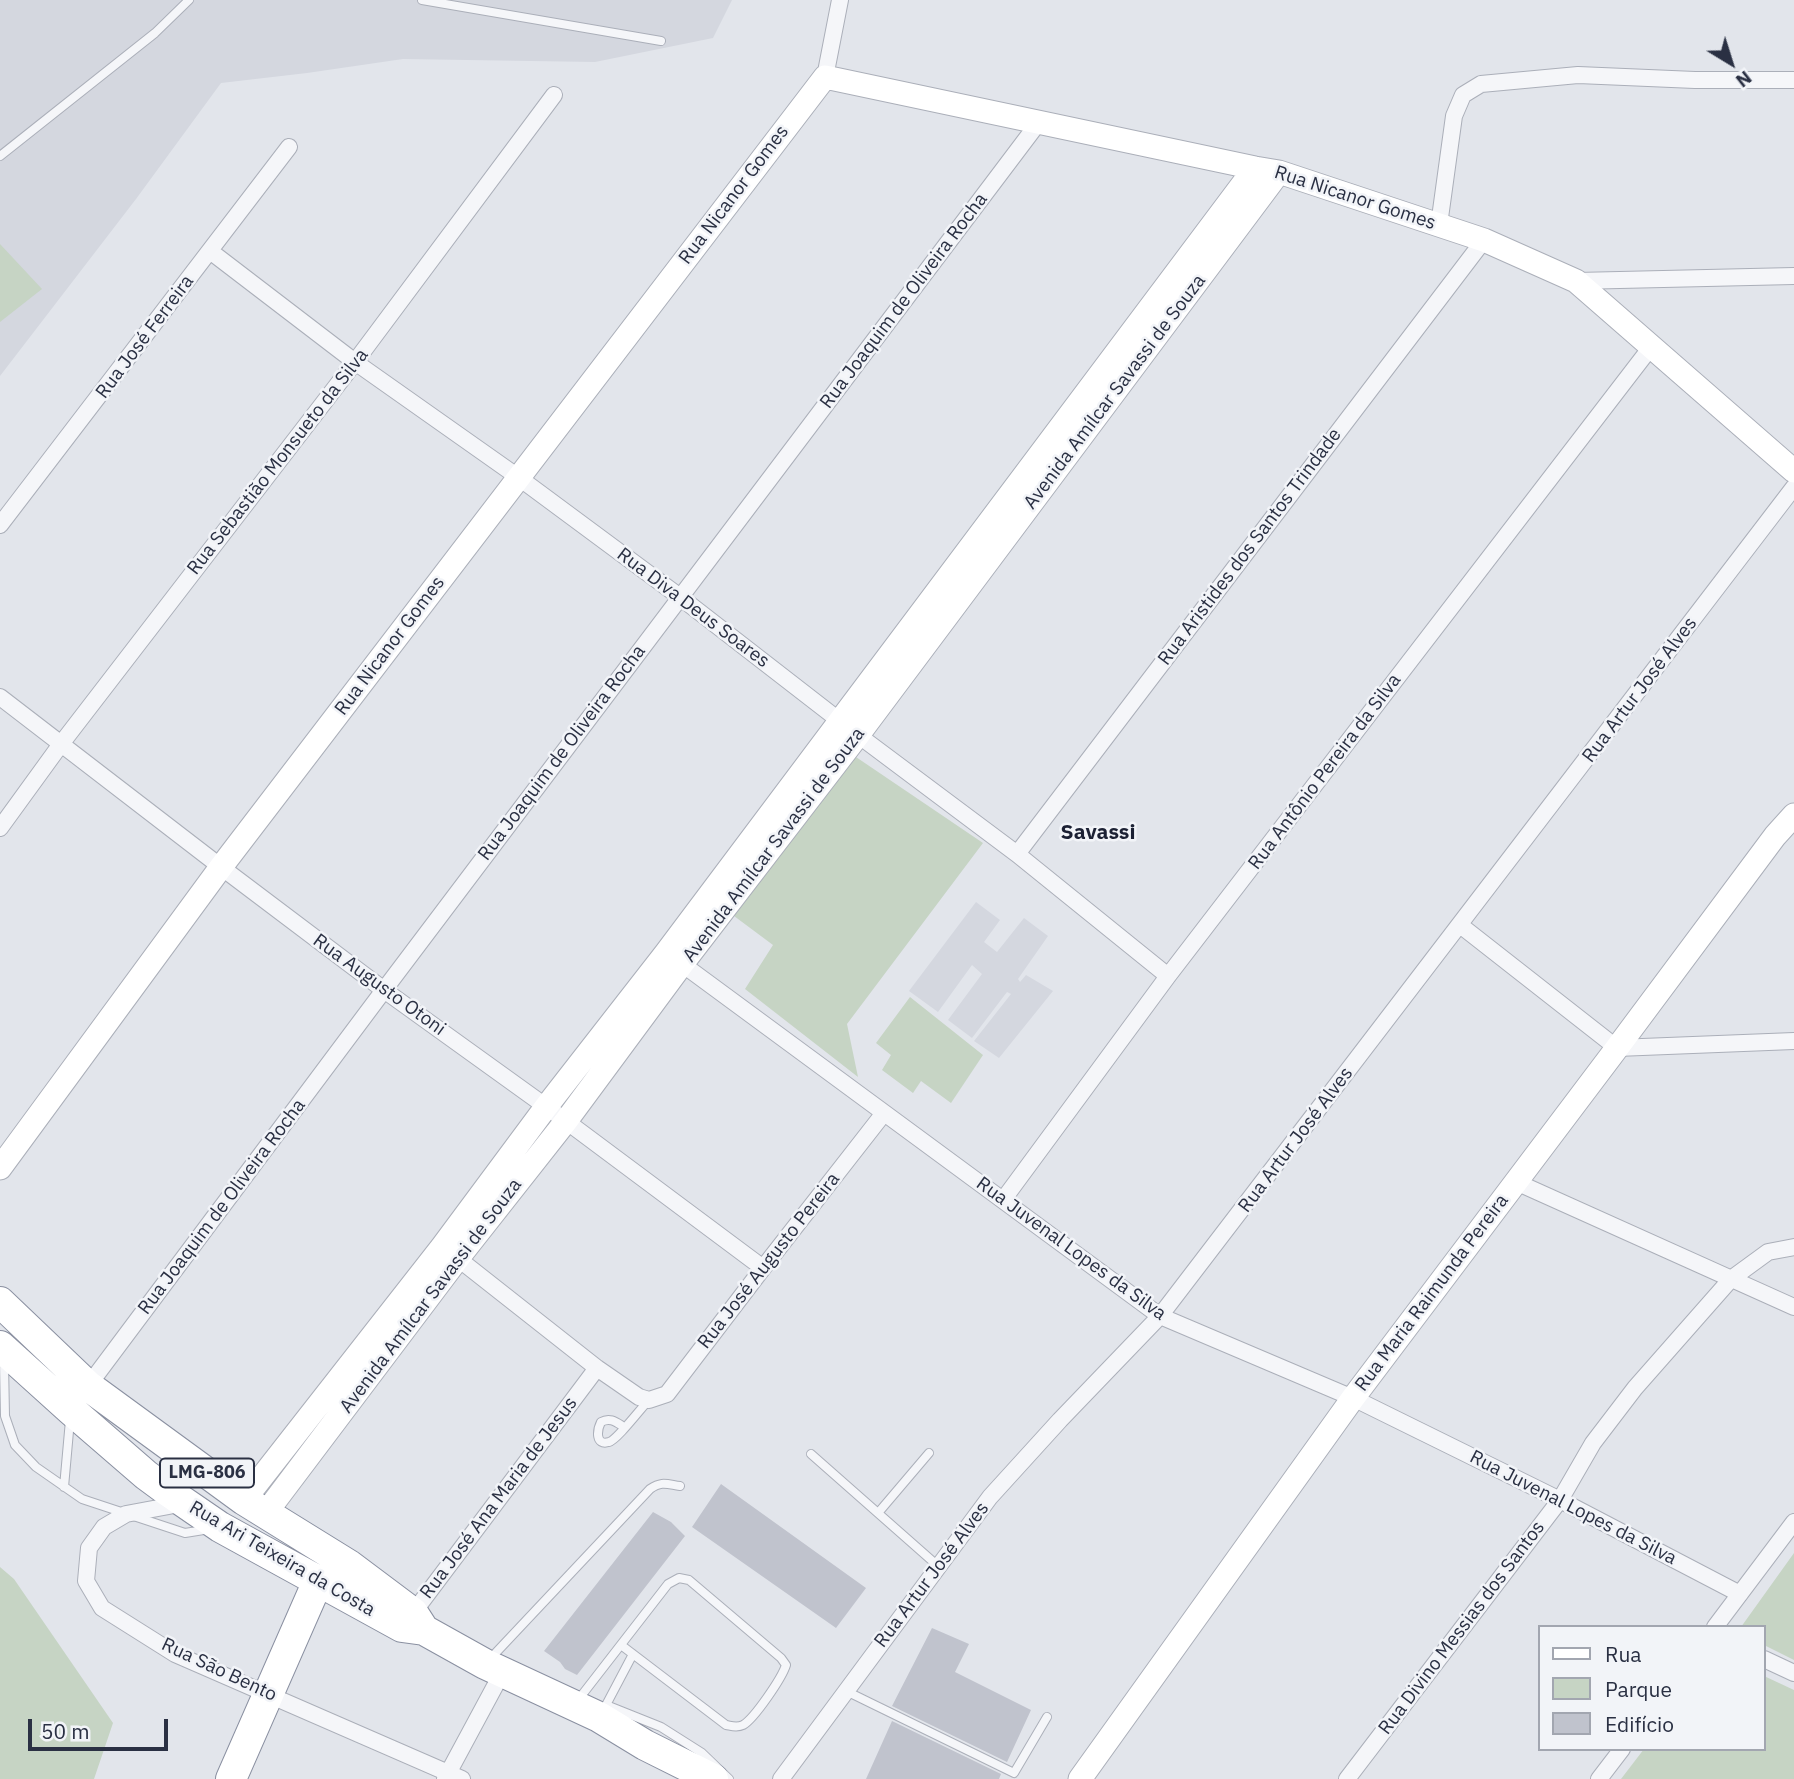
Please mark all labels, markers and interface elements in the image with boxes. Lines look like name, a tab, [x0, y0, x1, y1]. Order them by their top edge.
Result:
north arrow	[1696, 28, 1766, 98]
text: N	[1731, 66, 1757, 93]
street label: Rua Nicanor Gomes	[674, 121, 794, 269]
street label: Rua Nicanor Gomes	[1271, 161, 1439, 235]
street label: Rua Joaquim de Oliveira Rocha	[815, 189, 993, 413]
street label: Avenida Amílcar Savassi de Souza	[1019, 270, 1211, 514]
street label: Rua José Ferreira	[91, 271, 199, 403]
street label: Rua Sebastião Monsueto da Silva	[183, 344, 373, 580]
street label: Rua Aristides dos Santos Trindade	[1153, 424, 1347, 670]
street label: Rua Diva Deus Soares	[612, 543, 774, 673]
street label: Rua Nicanor Gomes	[330, 572, 450, 720]
street label: Rua Artur José Alves	[1578, 613, 1702, 767]
street label: Rua Joaquim de Oliveira Rocha	[473, 641, 651, 865]
street label: Rua Antônio Pereira da Silva	[1244, 670, 1406, 874]
street label: Avenida Amílcar Savassi de Souza	[678, 723, 870, 967]
district label: Savassi	[1061, 820, 1135, 846]
street label: Rua Augusto Otoni	[308, 929, 450, 1041]
street label: Rua Artur José Alves	[1234, 1063, 1358, 1217]
street label: Rua Joaquim de Oliveira Rocha	[133, 1095, 311, 1319]
street label: Rua José Augusto Pereira	[693, 1168, 845, 1354]
street label: Rua Juvenal Lopes da Silva	[972, 1172, 1170, 1326]
street label: Avenida Amílcar Savassi de Souza	[335, 1174, 527, 1418]
street label: Rua Maria Raimunda Pereira	[1350, 1190, 1514, 1396]
street label: Rua José Ana Maria de Jesus	[416, 1393, 582, 1603]
street label: Rua Juvenal Lopes da Silva	[1466, 1446, 1680, 1570]
road number: LMG-806	[160, 1458, 254, 1488]
street label: Rua Ari Teixeira da Costa	[185, 1496, 379, 1622]
street label: Rua Artur José Alves	[870, 1498, 994, 1652]
street label: Rua Divino Messias dos Santos	[1374, 1517, 1550, 1739]
legend	[1538, 1625, 1766, 1751]
street label: Rua São Bento	[158, 1633, 280, 1707]
text: Rua	[1605, 1640, 1642, 1668]
text: Parque	[1605, 1675, 1672, 1703]
scale bar	[32, 1706, 172, 1750]
text: Edifício	[1605, 1710, 1674, 1738]
text: 50 m	[41, 1717, 90, 1745]

